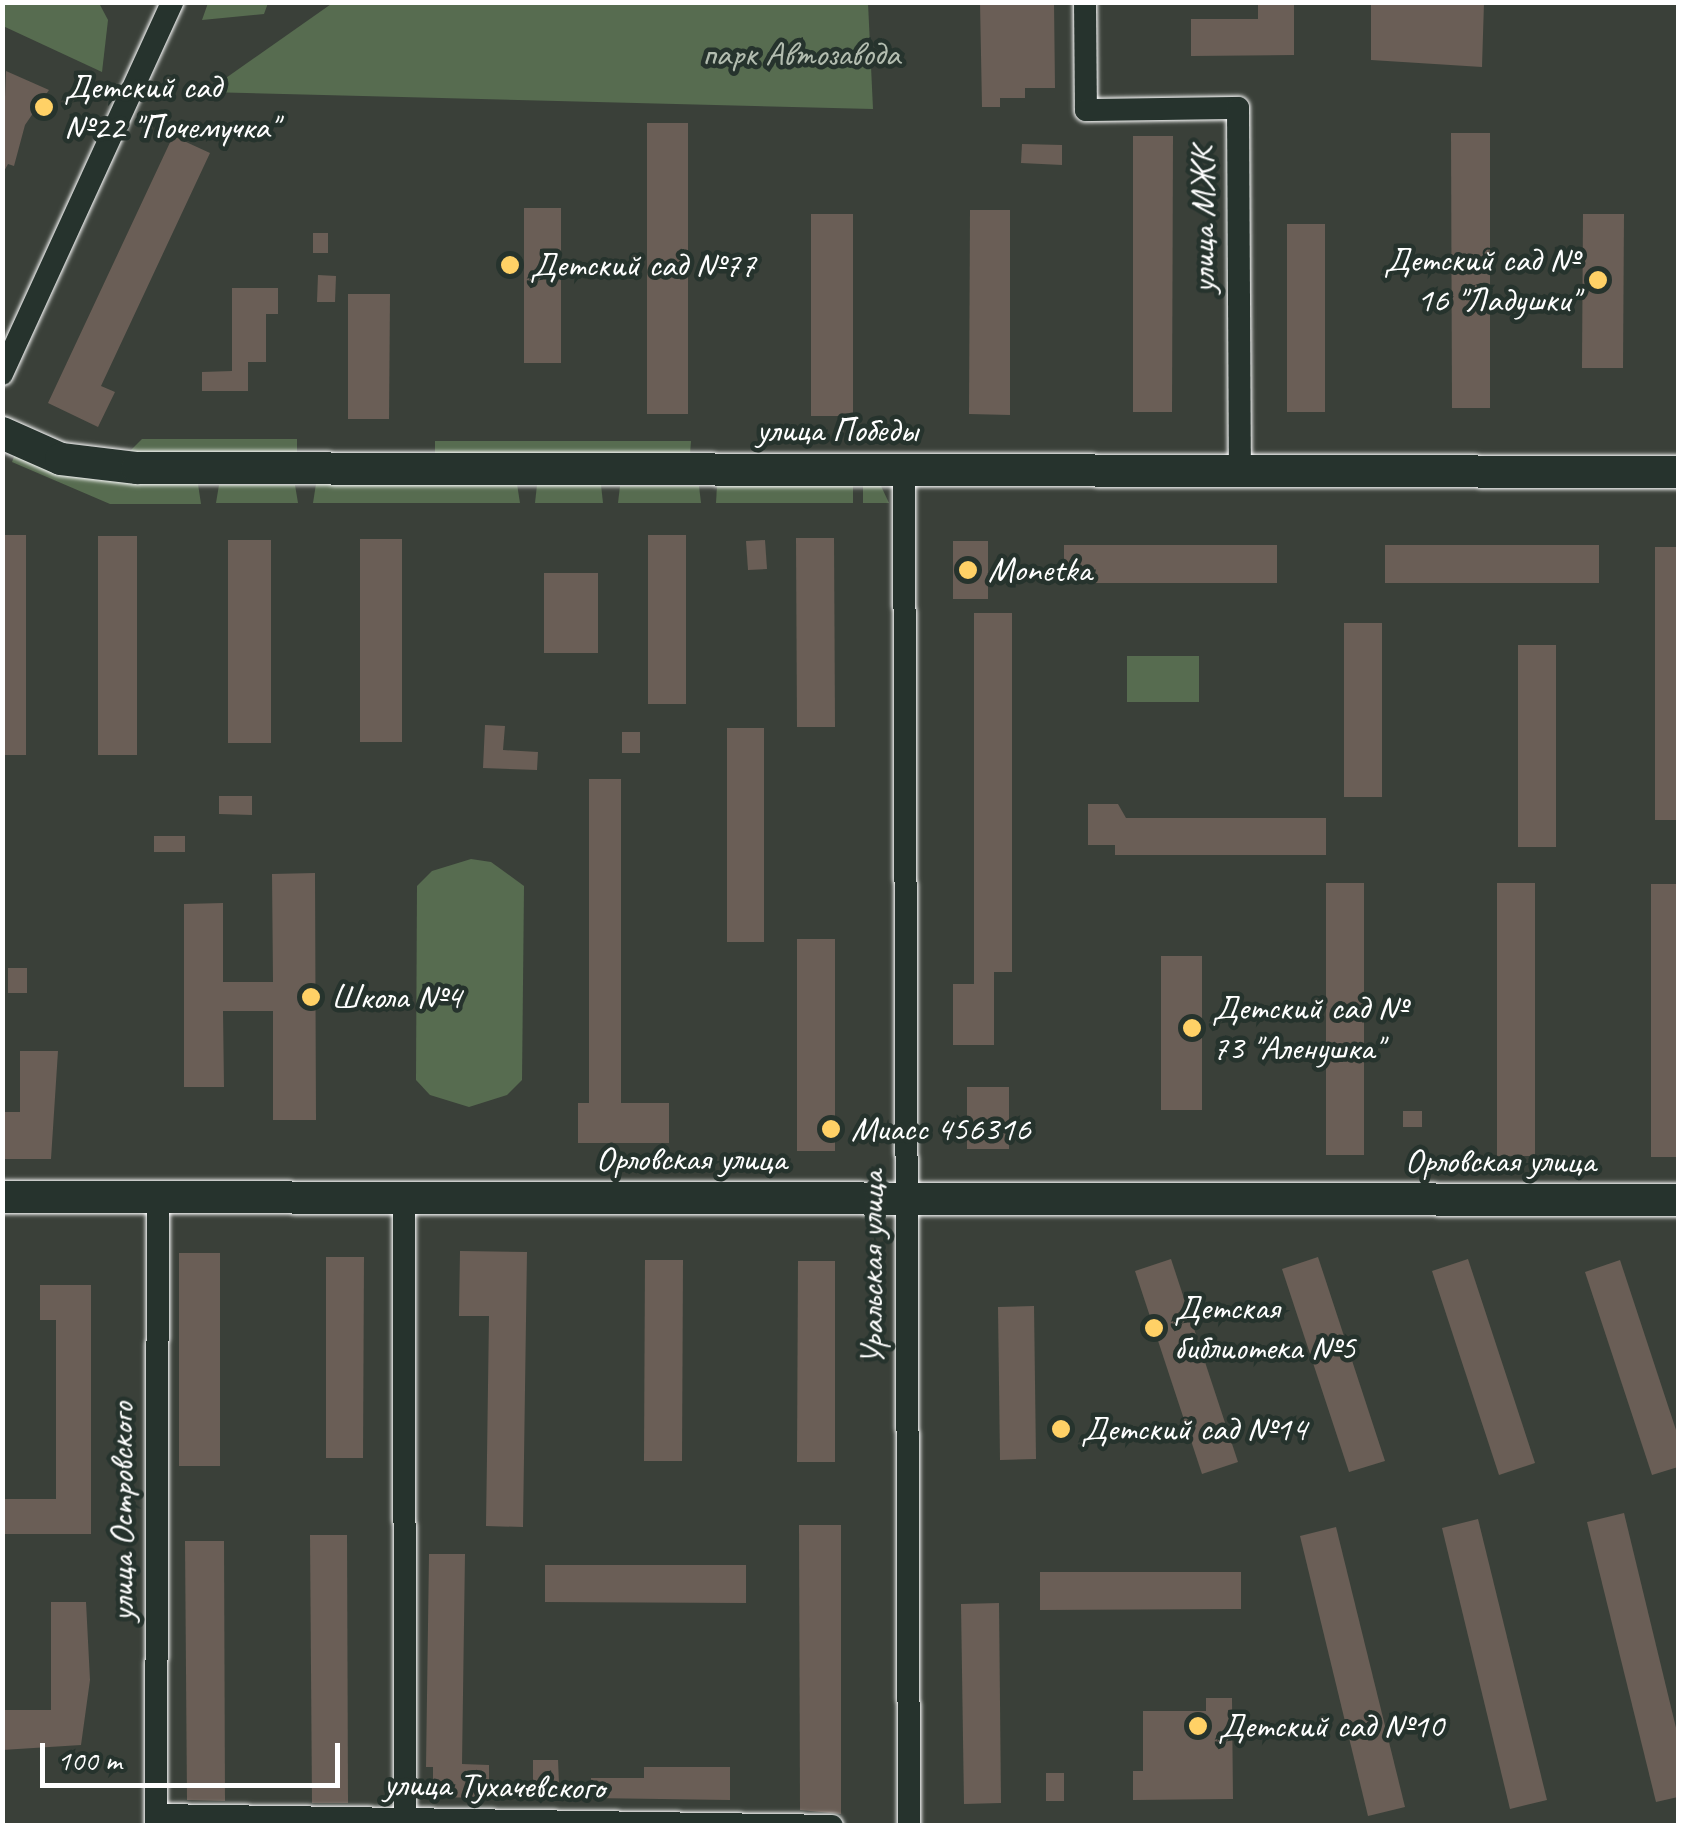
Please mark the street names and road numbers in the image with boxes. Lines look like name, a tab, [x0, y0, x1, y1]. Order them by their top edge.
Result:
street label: улица МЖК	[1182, 147, 1224, 293]
street label: улица Победы	[757, 409, 917, 451]
street label: Орловская улица	[596, 1138, 786, 1180]
street label: Орловская улица	[1405, 1140, 1595, 1182]
street label: Уральская улица	[851, 1171, 893, 1365]
street label: улица Островского	[101, 1401, 143, 1623]
street label: улица Тухачевского	[383, 1763, 605, 1809]

